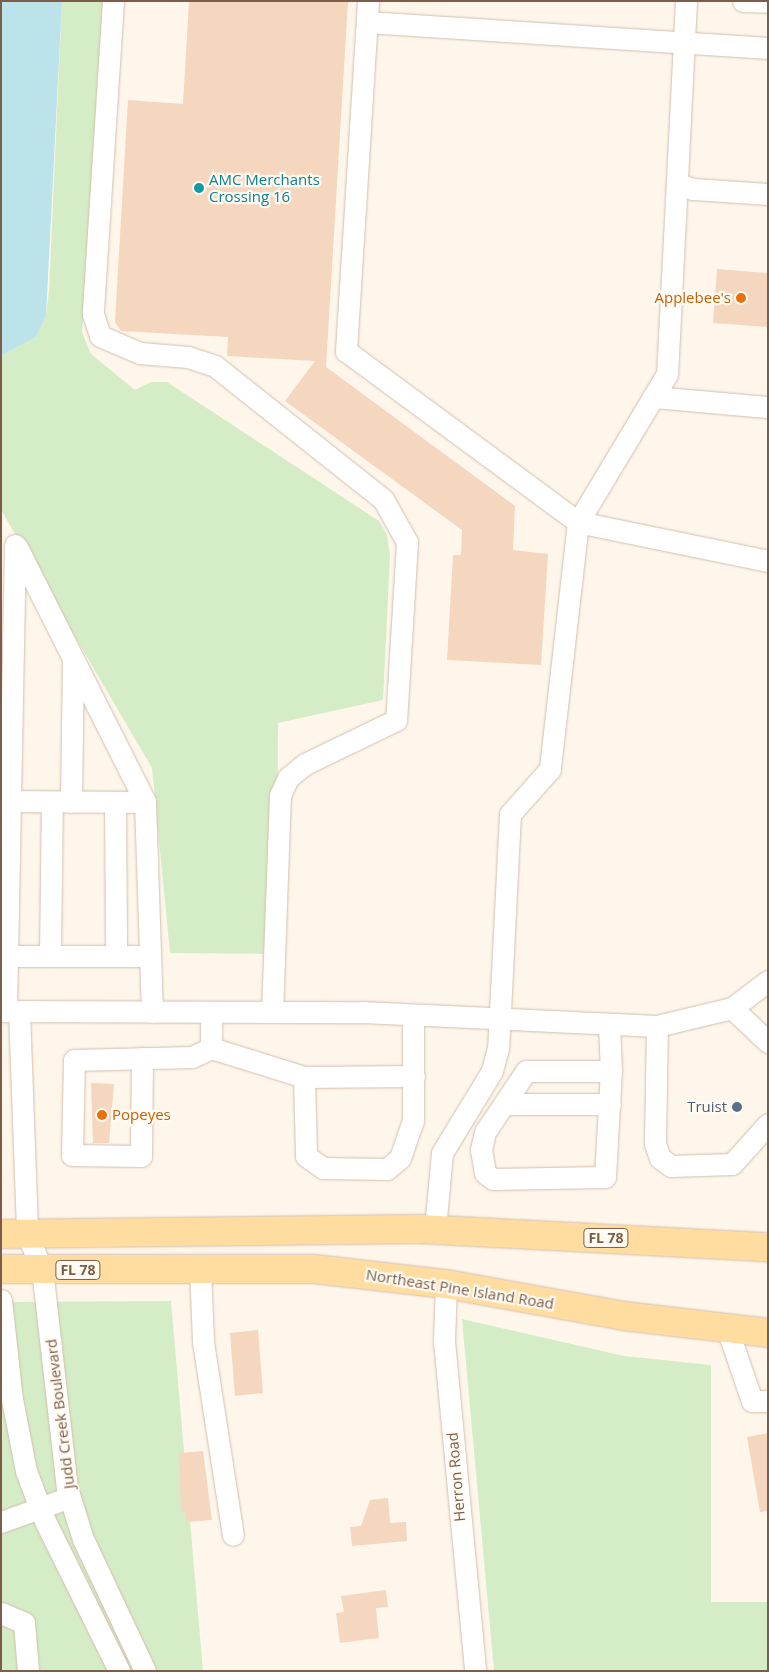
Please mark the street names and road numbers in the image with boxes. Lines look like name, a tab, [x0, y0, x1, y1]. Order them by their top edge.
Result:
road number: FL 78	[582, 1226, 630, 1250]
road number: FL 78	[54, 1258, 102, 1282]
street label: Northeast Pine Island Road	[365, 1265, 555, 1313]
street label: Judd Creek Boulevard	[42, 1338, 78, 1490]
street label: Herron Road	[443, 1432, 469, 1522]

